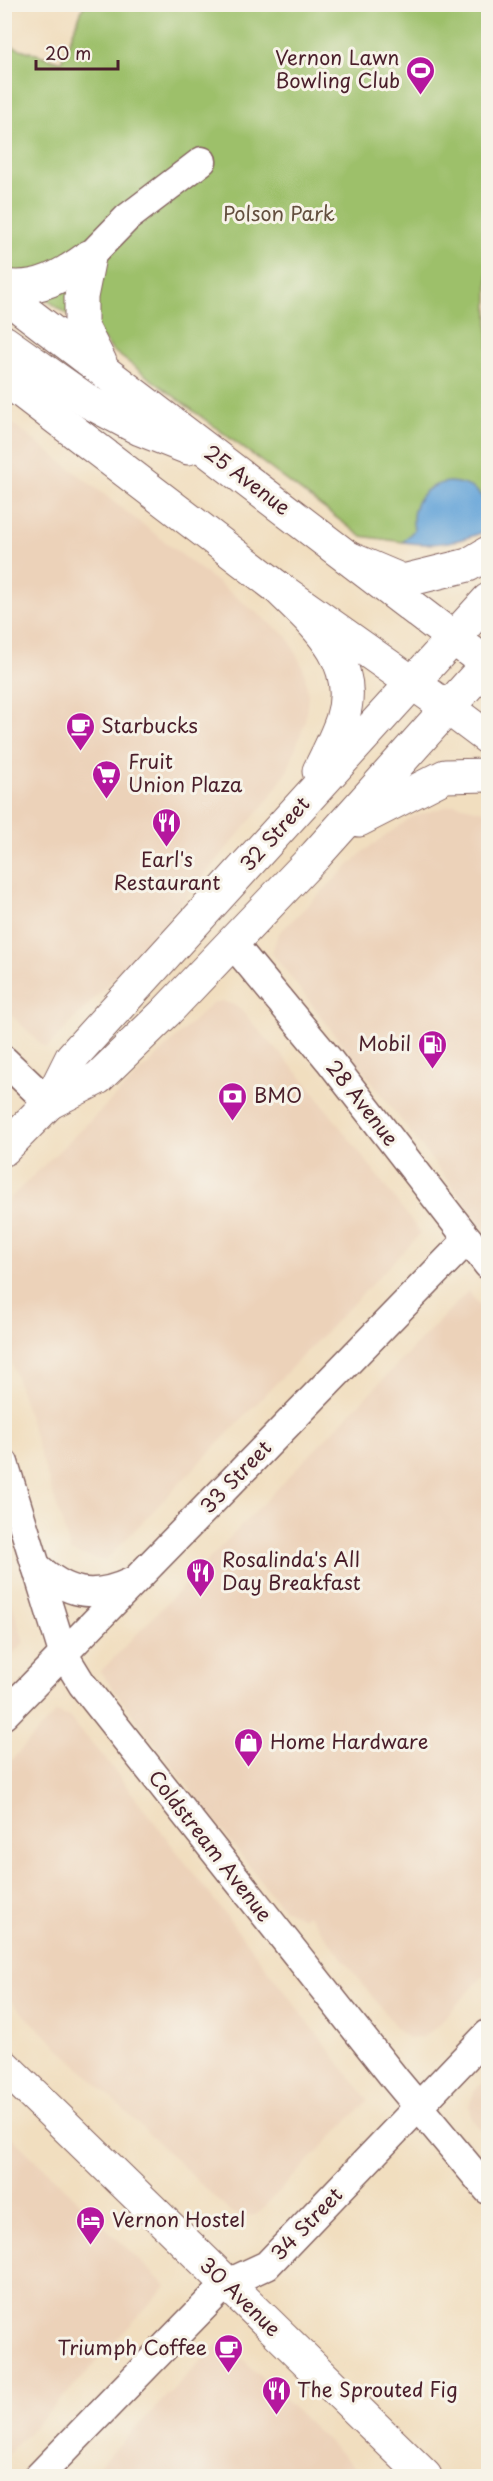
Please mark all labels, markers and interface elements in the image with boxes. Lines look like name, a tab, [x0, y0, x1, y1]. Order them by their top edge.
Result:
scale bar	[36, 33, 118, 71]
text: 20 m	[45, 39, 91, 66]
place label: Vernon Lawn Bowling Club	[275, 42, 400, 95]
sports icon: Vernon Lawn Bowling Club	[405, 54, 437, 96]
park label: Polson Park	[223, 198, 335, 228]
street label: 25 Avenue	[198, 437, 297, 522]
cafe icon: Starbucks	[64, 710, 96, 752]
place label: Starbucks	[101, 710, 198, 740]
place label: Fruit Union Plaza	[128, 746, 243, 799]
supermarket icon: Fruit Union Plaza	[91, 758, 123, 800]
street label: 32 Street	[232, 789, 316, 877]
restaurant icon: Earl's Restaurant	[151, 806, 183, 848]
place label: Earl's Restaurant	[114, 844, 220, 897]
place label: Mobil	[358, 1028, 411, 1058]
fuel station icon: Mobil	[416, 1028, 448, 1070]
street label: 28 Avenue	[320, 1053, 406, 1152]
bank icon: BMO	[217, 1080, 249, 1122]
place label: BMO	[254, 1080, 302, 1110]
street label: 33 Street	[193, 1433, 278, 1520]
place label: Rosalinda's All Day Breakfast	[222, 1544, 361, 1597]
restaurant icon: Rosalinda's All Day Breakfast	[185, 1556, 217, 1598]
shop icon: Home Hardware	[233, 1726, 265, 1768]
place label: Home Hardware	[270, 1726, 428, 1756]
street label: Coldstream Avenue	[142, 1763, 280, 1928]
street label: 34 Street	[264, 2180, 349, 2267]
hotel icon: Vernon Hostel	[75, 2204, 107, 2246]
place label: Vernon Hostel	[112, 2204, 245, 2234]
street label: 30 Avenue	[193, 2250, 288, 2343]
place label: Triumph Coffee	[58, 2332, 207, 2362]
cafe icon: Triumph Coffee	[212, 2332, 244, 2374]
restaurant icon: The Sprouted Fig	[260, 2374, 292, 2416]
place label: The Sprouted Fig	[297, 2374, 458, 2404]

